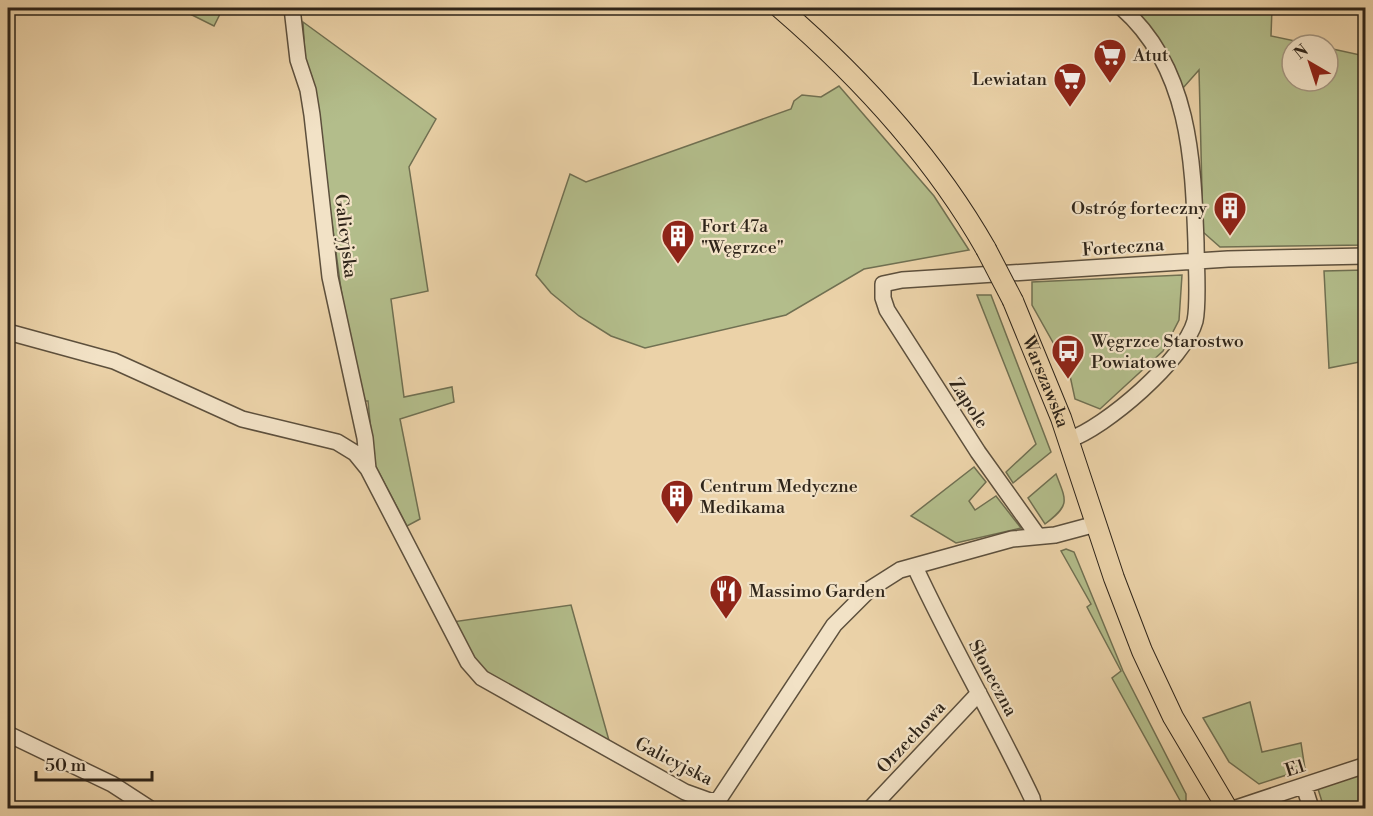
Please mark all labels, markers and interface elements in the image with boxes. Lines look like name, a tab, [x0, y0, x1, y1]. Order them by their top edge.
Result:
north arrow	[1280, 33, 1340, 93]
supermarket icon: Atut	[1092, 37, 1128, 84]
text: N	[1290, 40, 1313, 64]
place label: Atut	[1132, 44, 1169, 67]
supermarket icon: Lewiatan	[1052, 61, 1088, 108]
place label: Lewiatan	[972, 68, 1047, 91]
building icon: Ostróg forteczny	[1212, 190, 1248, 237]
street label: Galicyjska	[329, 193, 362, 280]
place label: Ostróg forteczny	[1071, 197, 1207, 220]
place label: Fort 47a "Węgrzce"	[701, 215, 784, 259]
building icon: Fort 47a "Węgrzce"	[660, 218, 696, 265]
street label: Forteczna	[1081, 233, 1166, 262]
place label: Węgrzce Starostwo Powiatowe	[1090, 330, 1244, 374]
street label: Warszawska	[1016, 331, 1075, 431]
bus stop icon: Węgrzce Starostwo Powiatowe	[1050, 333, 1086, 380]
street label: Zapole	[944, 374, 993, 433]
place label: Centrum Medyczne Medikama	[700, 475, 858, 519]
building icon: Centrum Medyczne Medikama	[659, 478, 695, 525]
restaurant icon: Massimo Garden	[708, 573, 744, 620]
place label: Massimo Garden	[749, 580, 886, 603]
street label: Słoneczna	[963, 636, 1023, 721]
street label: Orzechowa	[872, 696, 951, 778]
street label: Galicyjska	[631, 732, 717, 791]
scale bar	[36, 744, 152, 782]
text: 50 m	[45, 754, 87, 777]
street label: E1	[1282, 754, 1309, 783]

